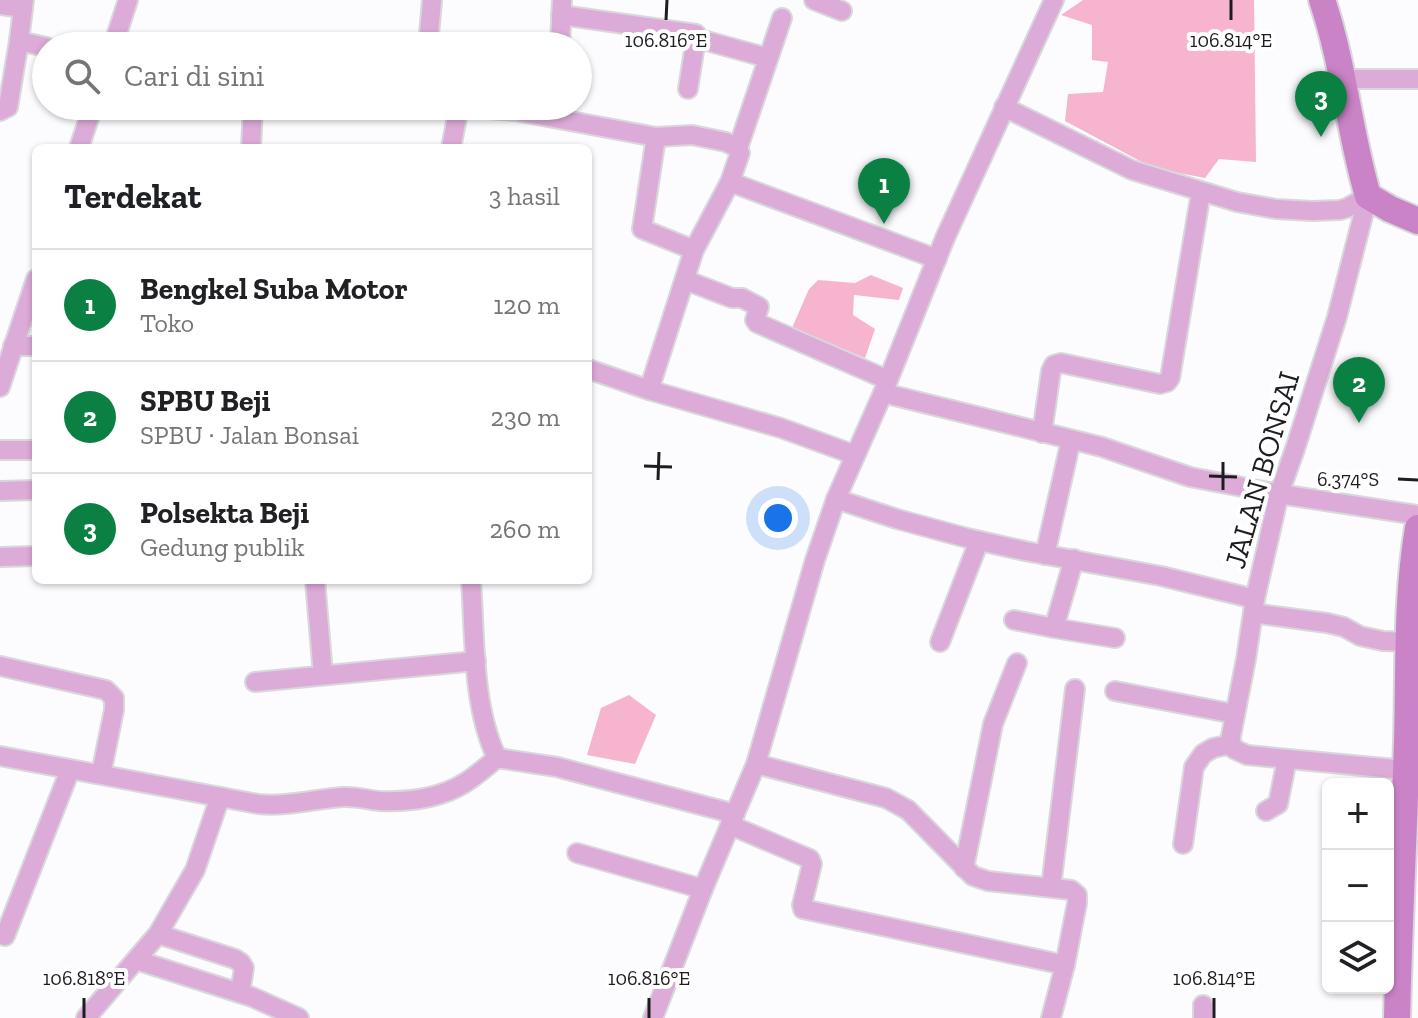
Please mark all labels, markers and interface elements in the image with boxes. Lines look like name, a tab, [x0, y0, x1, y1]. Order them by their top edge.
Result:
text: 106.816°E	[625, 28, 707, 52]
text: 106.814°E	[1190, 28, 1272, 52]
search box	[32, 32, 592, 120]
icon: search	[60, 54, 104, 98]
text: Cari di sini	[124, 58, 265, 94]
pin: 3	[1295, 71, 1347, 137]
pin: 1	[858, 158, 910, 224]
text: Terdekat	[64, 176, 201, 217]
text: 3 hasil	[489, 180, 560, 212]
text: Bengkel Suba Motor	[140, 271, 408, 307]
text: 1	[85, 289, 95, 321]
text: 120 m	[493, 289, 560, 321]
text: Toko	[140, 307, 194, 339]
pin: 2	[1333, 357, 1385, 423]
street label: JALAN BONSAI	[1217, 367, 1307, 573]
text: SPBU Beji	[140, 383, 270, 419]
text: 2	[83, 401, 97, 433]
text: 230 m	[491, 401, 560, 433]
text: SPBU · Jalan Bonsai	[140, 419, 359, 451]
text: 6.374°S	[1317, 467, 1379, 491]
text: Polsekta Beji	[140, 495, 309, 531]
your location	[758, 498, 798, 538]
text: 3	[83, 513, 97, 545]
text: 260 m	[489, 513, 560, 545]
text: Gedung publik	[140, 531, 305, 563]
map controls	[1322, 778, 1394, 994]
button: +	[1322, 778, 1394, 850]
button: −	[1322, 850, 1394, 922]
button: layers	[1322, 922, 1394, 994]
text: 106.818°E	[43, 966, 125, 990]
text: 106.816°E	[608, 966, 690, 990]
text: 106.814°E	[1173, 966, 1255, 990]

